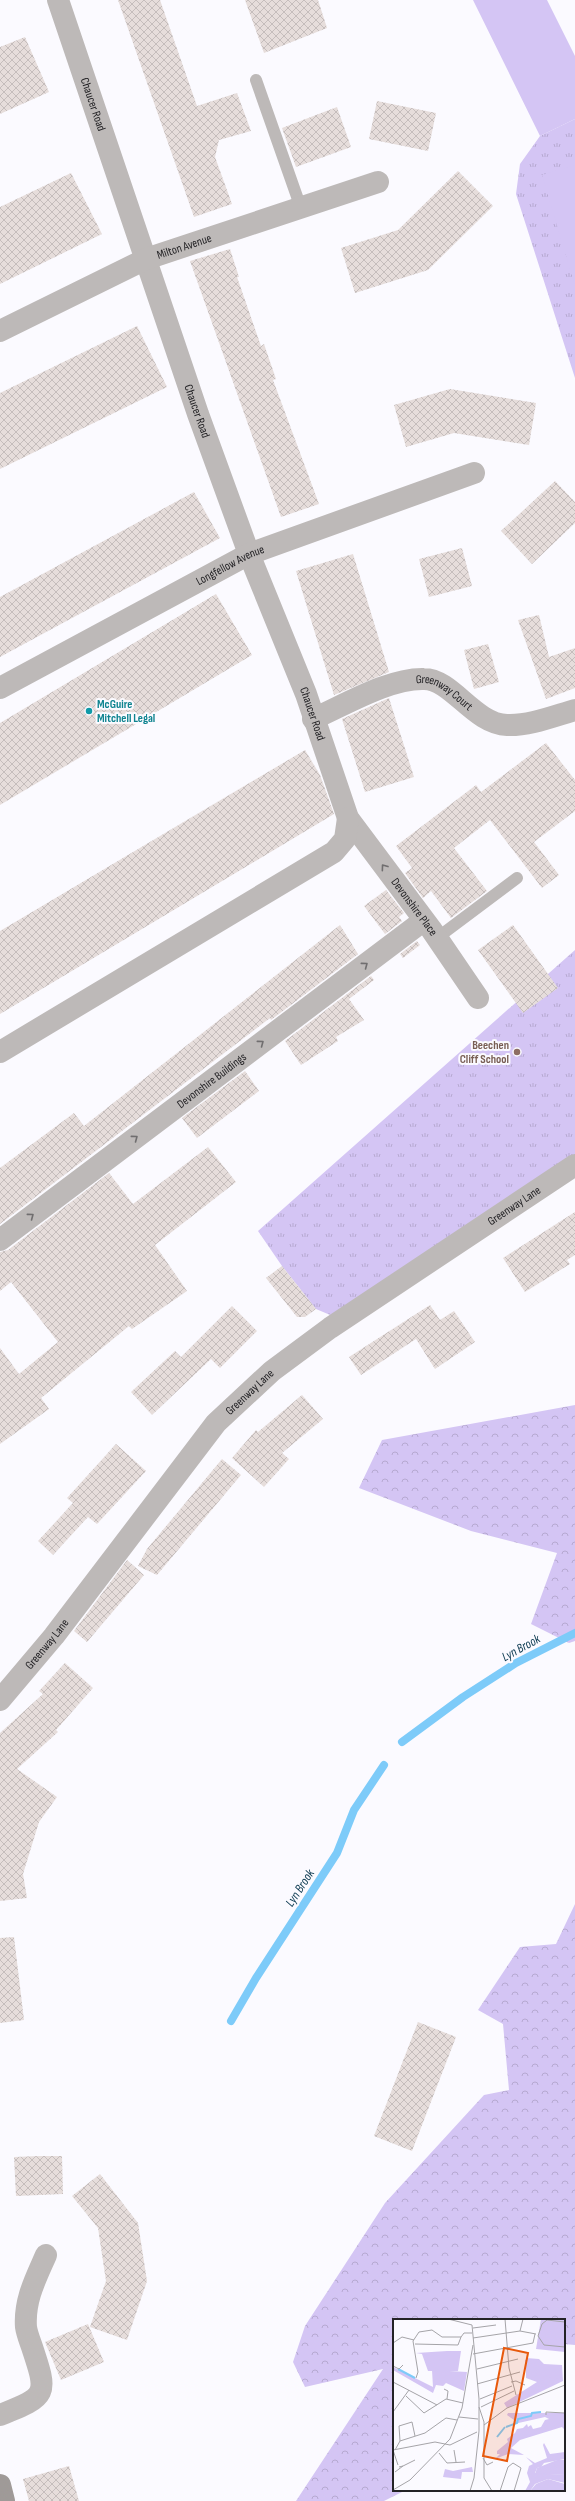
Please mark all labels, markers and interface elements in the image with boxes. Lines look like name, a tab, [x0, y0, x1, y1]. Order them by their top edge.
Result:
street label: Chaucer Road	[77, 75, 109, 133]
street label: Milton Avenue	[155, 230, 214, 262]
street label: Chaucer Road	[181, 382, 214, 440]
street label: Longfellow Avenue	[193, 542, 266, 589]
street label: Greenway Court	[415, 671, 476, 714]
street label: Chaucer Road	[296, 685, 329, 742]
place label: McGuire Mitchell Legal	[97, 697, 155, 726]
marker: McGuire Mitchell Legal	[84, 706, 94, 716]
one-way arrow	[381, 864, 388, 871]
street label: Devonshire Place	[388, 875, 441, 939]
one-way arrow	[361, 963, 368, 970]
place label: Beechen Cliff School	[460, 1038, 509, 1067]
one-way arrow	[257, 1041, 264, 1048]
marker: Beechen Cliff School	[512, 1047, 522, 1057]
street label: Devonshire Buildings	[174, 1049, 249, 1112]
one-way arrow	[131, 1135, 138, 1143]
street label: Greenway Lane	[485, 1182, 544, 1229]
one-way arrow	[27, 1214, 34, 1221]
street label: Greenway Lane	[222, 1366, 277, 1418]
street label: Greenway Lane	[22, 1616, 72, 1672]
water label: Lyn Brook	[499, 1630, 544, 1665]
water label: Lyn Brook	[282, 1865, 319, 1910]
inset map	[393, 2319, 565, 2491]

